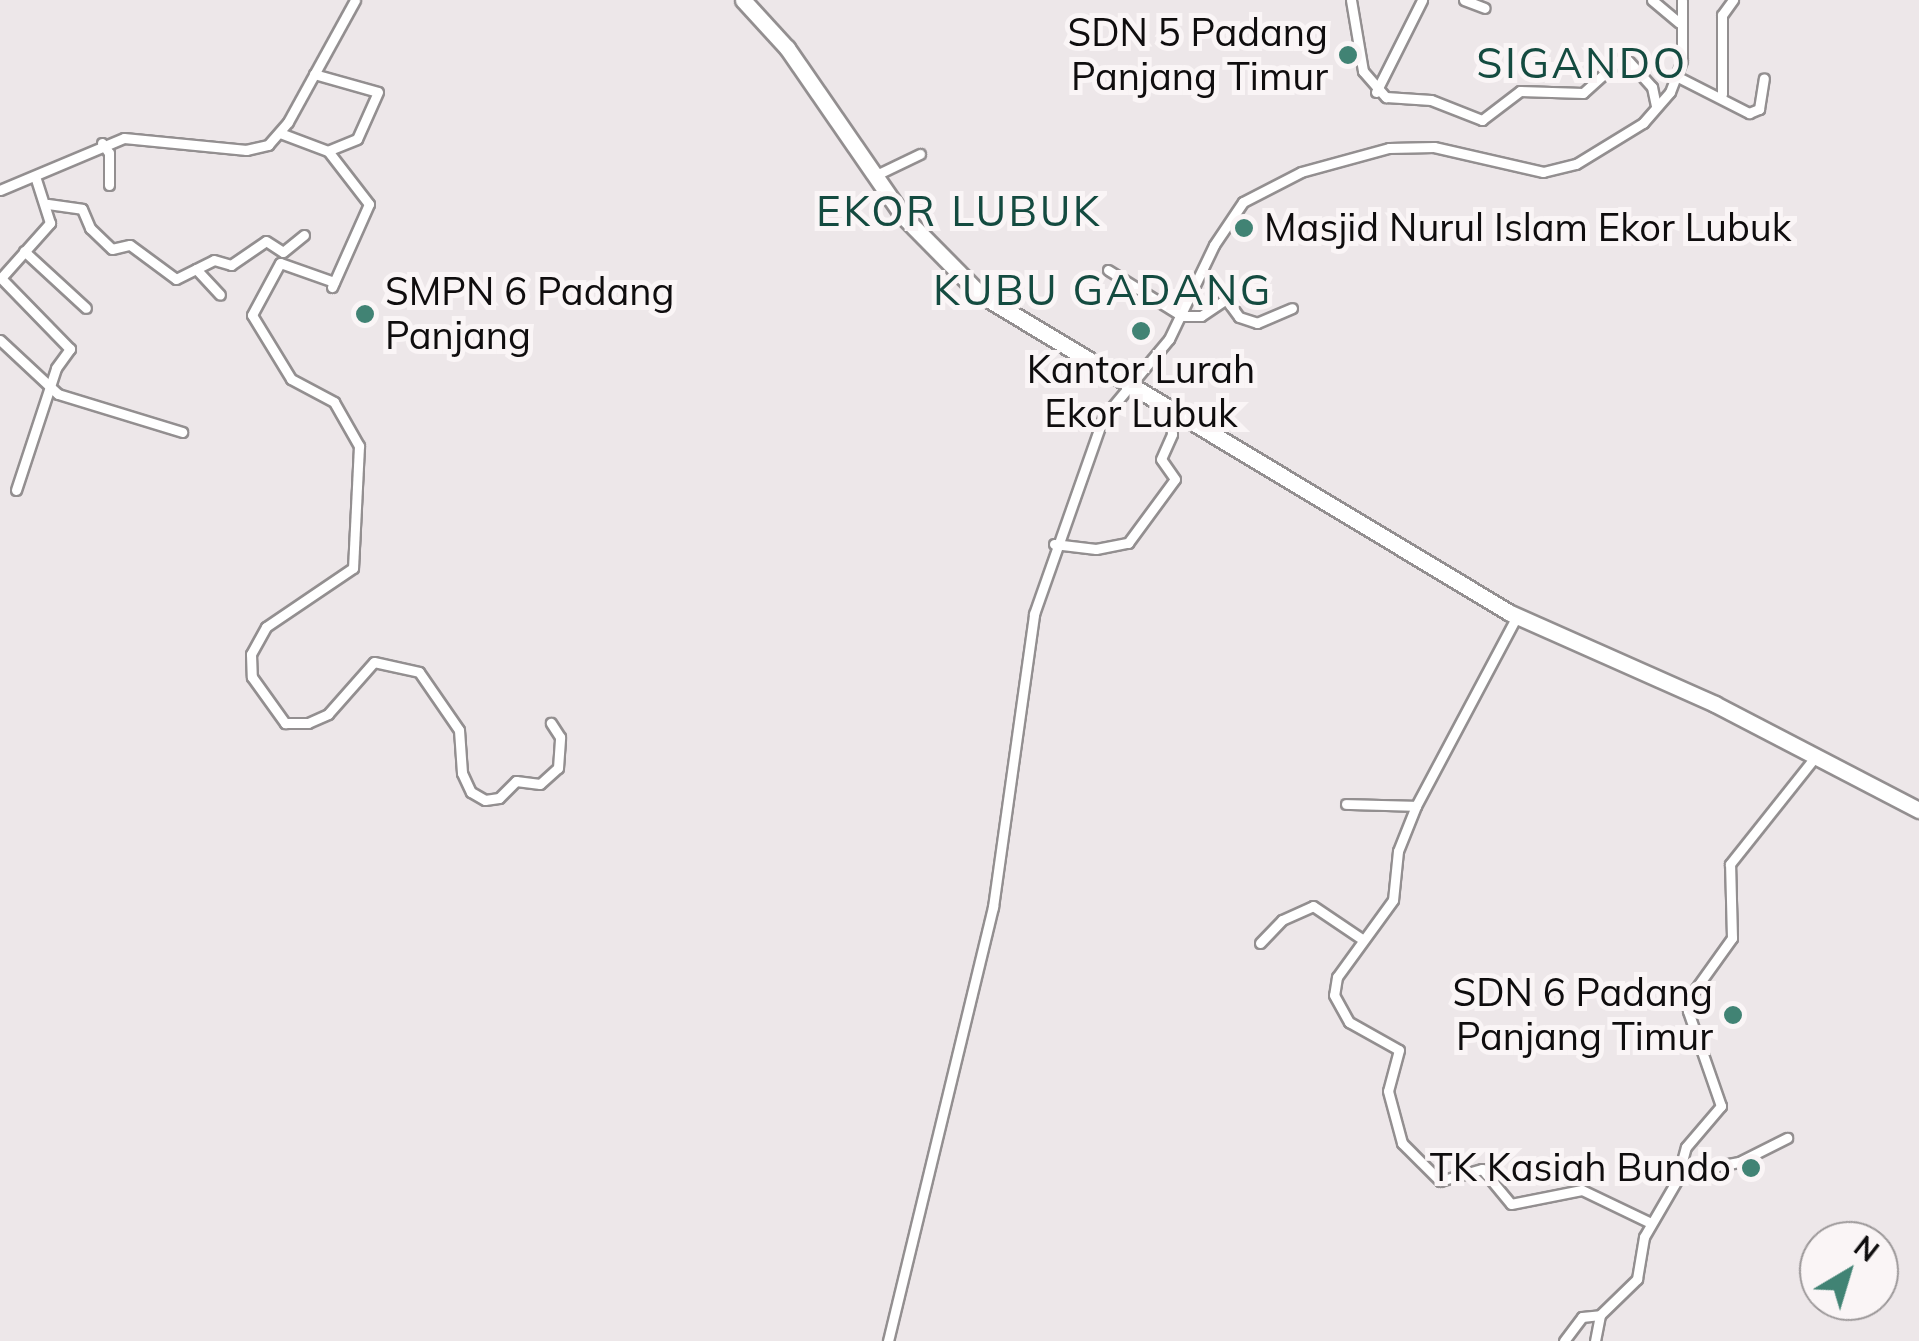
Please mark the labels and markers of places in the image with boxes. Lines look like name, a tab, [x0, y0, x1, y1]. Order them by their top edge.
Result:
place label: SDN 5 Padang Panjang Timur	[1068, 10, 1328, 100]
marker: SDN 5 Padang Panjang Timur	[1337, 44, 1359, 66]
place label: Masjid Nurul Islam Ekor Lubuk	[1264, 205, 1791, 251]
marker: Masjid Nurul Islam Ekor Lubuk	[1233, 217, 1255, 239]
place label: SMPN 6 Padang Panjang	[385, 269, 674, 358]
marker: SMPN 6 Padang Panjang	[354, 303, 376, 325]
marker: Kantor Lurah Ekor Lubuk	[1130, 320, 1152, 342]
place label: Kantor Lurah Ekor Lubuk	[1027, 347, 1255, 436]
place label: SDN 6 Padang Panjang Timur	[1453, 970, 1713, 1060]
marker: SDN 6 Padang Panjang Timur	[1722, 1004, 1744, 1026]
place label: TK Kasiah Bundo	[1430, 1145, 1731, 1191]
marker: TK Kasiah Bundo	[1740, 1157, 1762, 1179]

